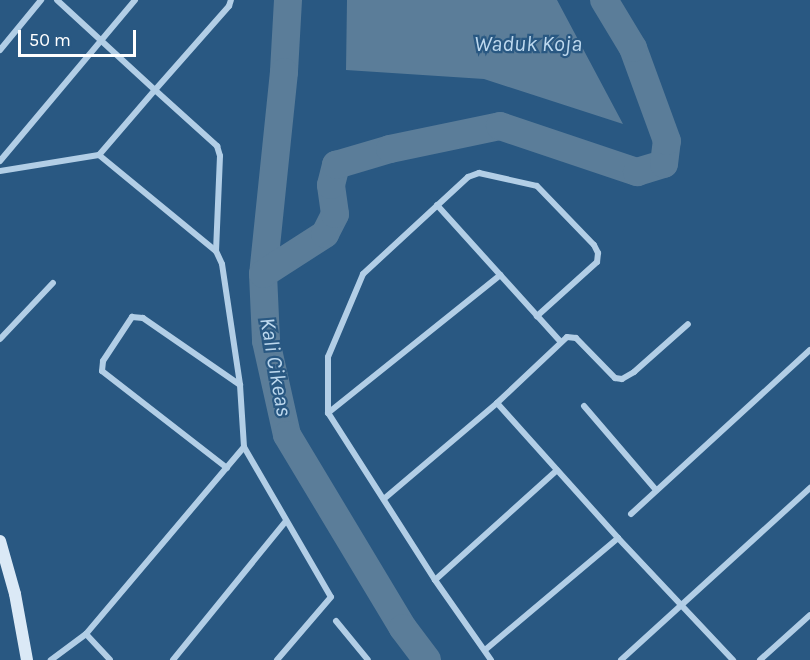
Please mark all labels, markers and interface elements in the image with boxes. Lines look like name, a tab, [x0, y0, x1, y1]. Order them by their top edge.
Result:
scale bar	[21, 18, 140, 56]
text: 50 m	[29, 29, 71, 51]
water label: Waduk Koja	[474, 32, 582, 58]
water label: Kali Cikeas	[253, 315, 297, 419]

